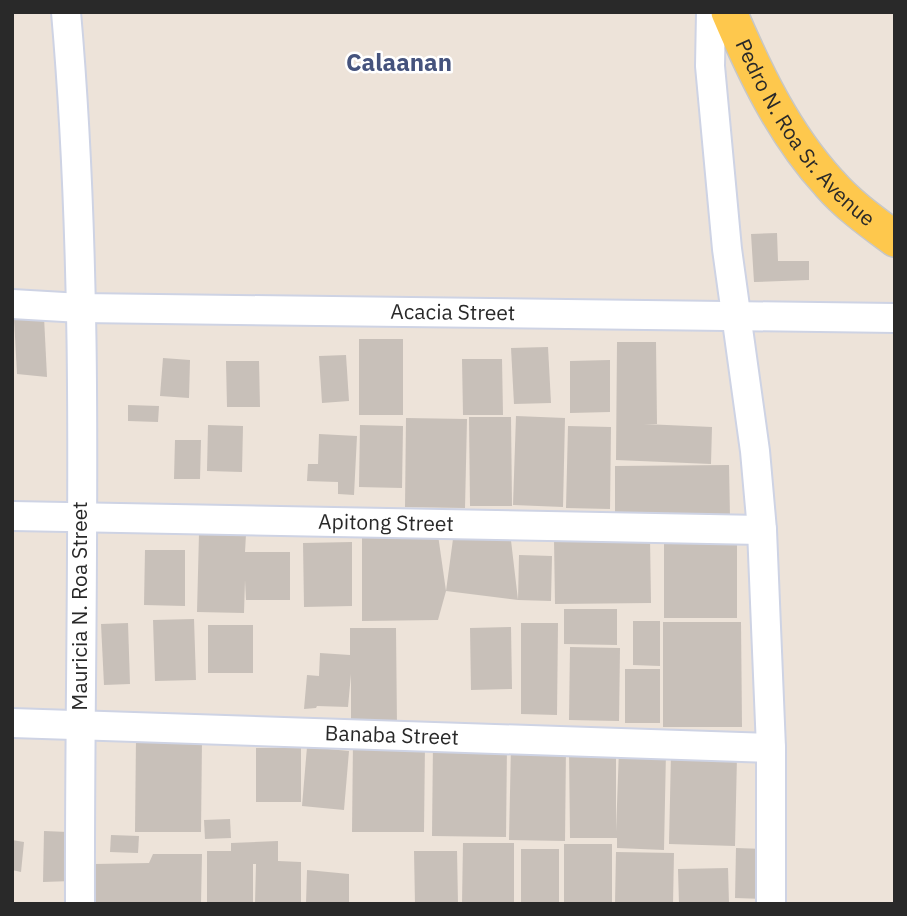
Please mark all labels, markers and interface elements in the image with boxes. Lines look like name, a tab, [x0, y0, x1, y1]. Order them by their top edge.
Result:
street label: Pedro N. Roa Sr. Avenue	[730, 34, 881, 232]
district label: Calaanan	[346, 46, 452, 78]
street label: Acacia Street	[390, 297, 515, 326]
street label: Mauricia N. Roa Street	[65, 501, 93, 711]
street label: Apitong Street	[318, 507, 454, 537]
street label: Banaba Street	[324, 718, 459, 751]

